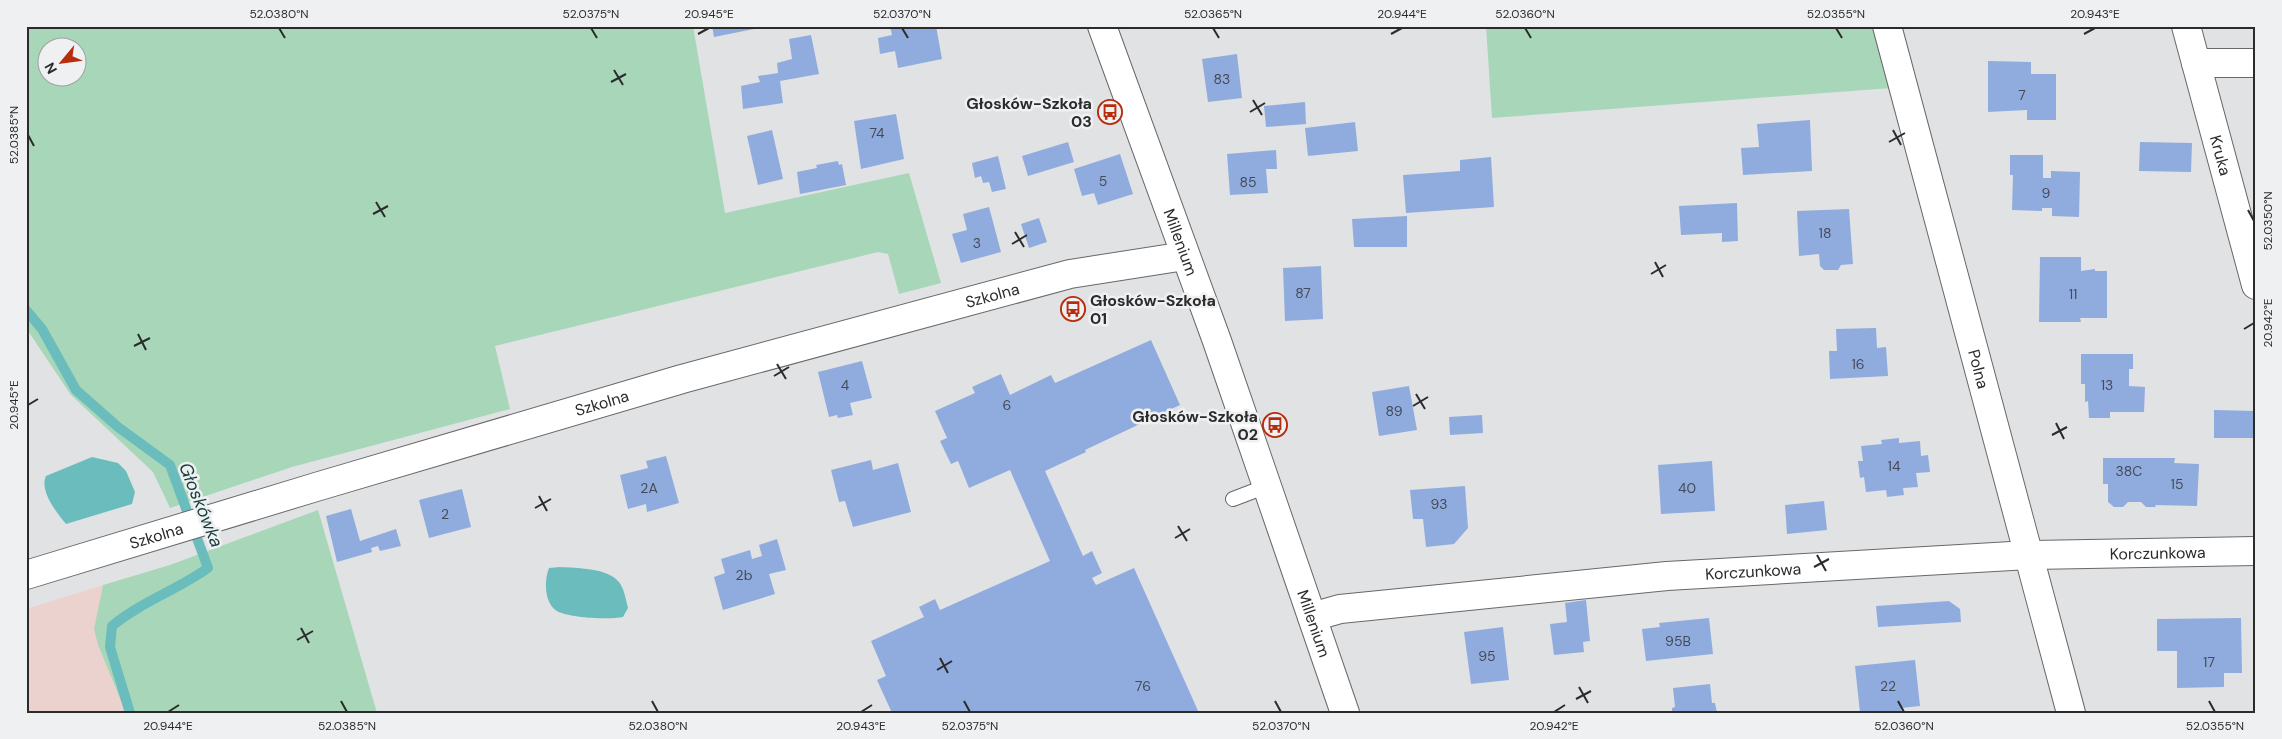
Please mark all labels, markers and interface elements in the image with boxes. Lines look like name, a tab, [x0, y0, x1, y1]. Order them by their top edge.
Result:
text: 52.0380°N	[249, 6, 309, 22]
text: 52.0375°N	[563, 6, 619, 22]
text: 20.945°E	[684, 6, 734, 22]
text: 52.0370°N	[873, 6, 931, 22]
text: 52.0365°N	[1184, 6, 1242, 22]
text: 20.944°E	[1377, 6, 1427, 22]
text: 52.0360°N	[1495, 6, 1555, 22]
text: 52.0355°N	[1807, 6, 1865, 22]
text: 20.943°E	[2070, 6, 2120, 22]
north arrow	[38, 38, 88, 88]
text: N	[40, 59, 61, 77]
house number: 83	[1214, 70, 1230, 88]
house number: 7	[2018, 86, 2026, 104]
place label: Głosków-Szkoła 03	[966, 93, 1092, 132]
bus stop icon: Głosków-Szkoła 03	[1097, 99, 1123, 125]
text: 52.0385°N	[6, 106, 22, 164]
house number: 74	[869, 124, 885, 142]
street label: Kruka	[2205, 133, 2236, 178]
house number: 5	[1099, 172, 1107, 190]
house number: 85	[1239, 173, 1257, 191]
house number: 9	[2042, 184, 2051, 202]
text: 52.0350°N	[2260, 191, 2276, 251]
street label: Millenium	[1159, 206, 1203, 279]
house number: 18	[1819, 224, 1831, 242]
house number: 3	[973, 234, 981, 252]
street label: Szkolna	[963, 278, 1022, 312]
house number: 87	[1295, 284, 1311, 302]
house number: 11	[2069, 285, 2077, 303]
place label: Głosków-Szkoła 01	[1090, 290, 1216, 329]
bus stop icon: Głosków-Szkoła 01	[1060, 296, 1086, 322]
text: 20.942°E	[2260, 298, 2276, 348]
street label: Polna	[1964, 347, 1994, 391]
house number: 16	[1851, 355, 1865, 373]
house number: 4	[841, 376, 850, 394]
house number: 13	[2101, 376, 2113, 394]
text: 20.945°E	[6, 380, 22, 430]
street label: Szkolna	[572, 385, 631, 421]
house number: 6	[1003, 396, 1011, 414]
house number: 89	[1386, 402, 1403, 420]
place label: Głosków-Szkoła 02	[1132, 406, 1258, 445]
bus stop icon: Głosków-Szkoła 02	[1262, 412, 1288, 438]
house number: 14	[1888, 457, 1901, 475]
water label: Głoskówka	[173, 459, 229, 551]
house number: 38C	[2116, 462, 2142, 480]
house number: 15	[2171, 475, 2183, 493]
house number: 2A	[640, 479, 658, 497]
house number: 40	[1678, 479, 1696, 497]
house number: 93	[1431, 495, 1447, 513]
house number: 2	[441, 505, 449, 523]
street label: Szkolna	[127, 517, 186, 554]
street label: Korczunkowa	[2109, 541, 2206, 564]
street label: Korczunkowa	[1704, 558, 1802, 584]
house number: 2b	[736, 566, 753, 584]
street label: Millenium	[1293, 587, 1335, 660]
house number: 95B	[1665, 632, 1691, 650]
house number: 95	[1478, 647, 1496, 665]
house number: 17	[2203, 653, 2215, 671]
house number: 76	[1135, 677, 1151, 695]
house number: 22	[1880, 677, 1896, 695]
text: 20.944°E	[143, 718, 193, 734]
text: 52.0385°N	[318, 718, 376, 734]
text: 52.0380°N	[628, 718, 688, 734]
text: 20.943°E	[836, 718, 886, 734]
text: 52.0375°N	[942, 718, 998, 734]
text: 52.0370°N	[1252, 718, 1310, 734]
text: 20.942°E	[1529, 718, 1579, 734]
text: 52.0360°N	[1874, 718, 1934, 734]
text: 52.0355°N	[2186, 718, 2244, 734]

